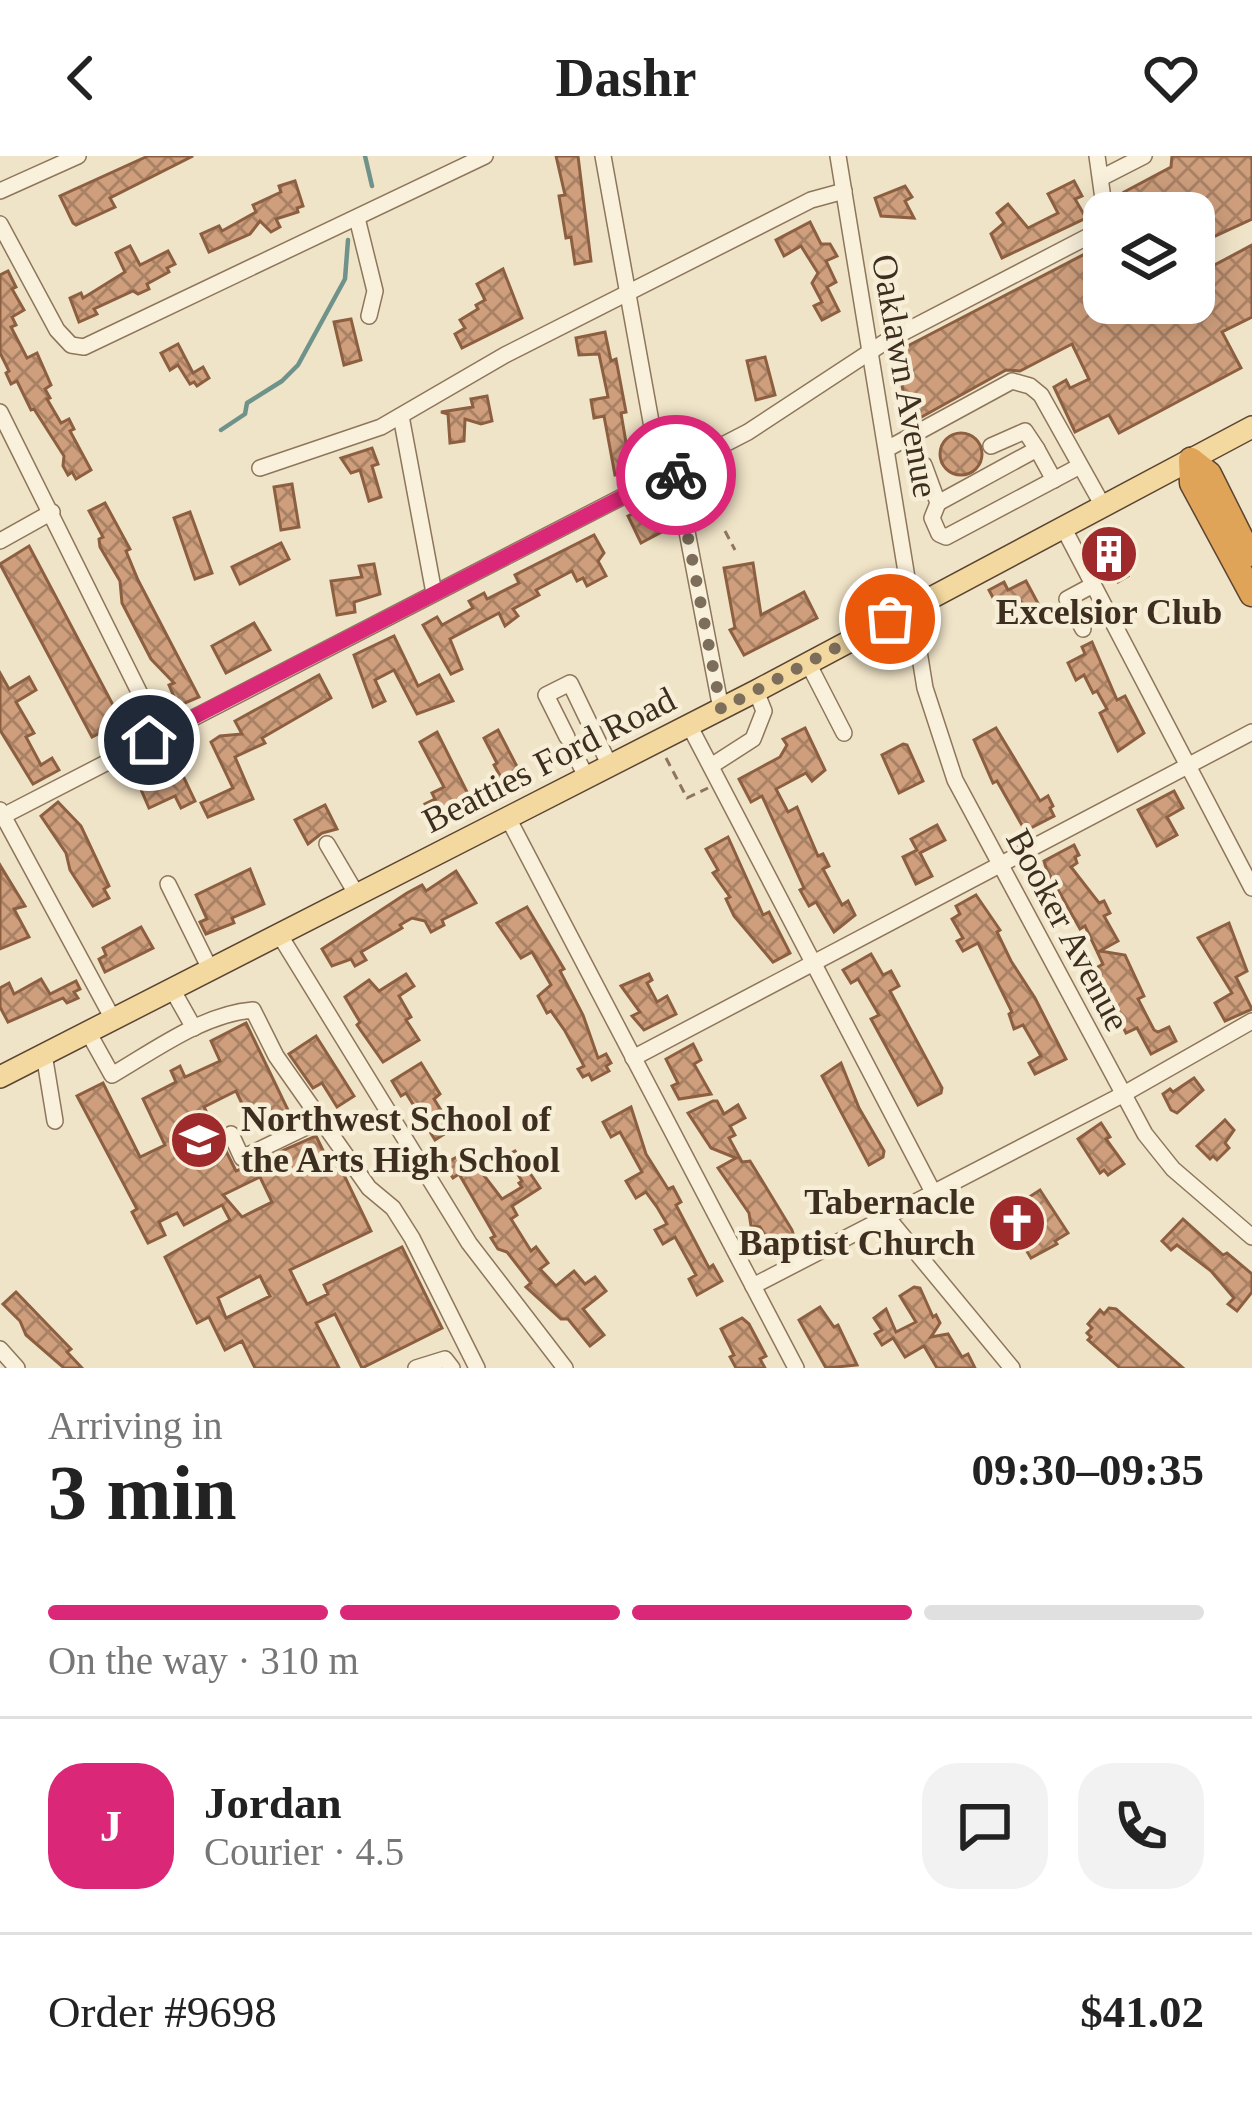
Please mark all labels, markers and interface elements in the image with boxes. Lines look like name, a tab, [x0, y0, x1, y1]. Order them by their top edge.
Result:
icon: back	[48, 45, 114, 111]
icon: heart	[1138, 45, 1204, 111]
text: Dashr	[555, 48, 697, 108]
map controls	[1083, 192, 1215, 324]
button: layers	[1083, 192, 1215, 324]
street label: Oaklawn Avenue	[864, 251, 946, 501]
courier	[616, 415, 736, 535]
icon: bike	[643, 442, 709, 508]
building icon: Excelsior Club	[1078, 523, 1140, 585]
pin	[839, 568, 941, 670]
icon: bag	[857, 586, 923, 652]
place label: Excelsior Club	[996, 592, 1222, 632]
street label: Beatties Ford Road	[416, 679, 682, 841]
pin	[98, 689, 200, 791]
icon: home	[116, 707, 182, 773]
street label: Booker Avenue	[998, 822, 1138, 1038]
place label: Northwest School of the Arts High School	[241, 1099, 560, 1180]
school or university icon: Northwest School of the Arts High School	[168, 1109, 230, 1171]
place label: Tabernacle Baptist Church	[739, 1182, 975, 1263]
church icon: Tabernacle Baptist Church	[986, 1192, 1048, 1254]
text: Arriving in	[48, 1404, 222, 1447]
text: 09:30–09:35	[972, 1445, 1204, 1495]
text: 3 min	[48, 1449, 237, 1536]
text: On the way · 310 m	[48, 1639, 359, 1682]
button: chat	[922, 1763, 1048, 1889]
button: phone	[1078, 1763, 1204, 1889]
text: Jordan	[204, 1778, 342, 1828]
text: J	[100, 1801, 122, 1851]
text: Courier · 4.5	[204, 1830, 404, 1873]
text: Order #9698	[48, 1987, 277, 2037]
text: $41.02	[1080, 1987, 1204, 2037]

